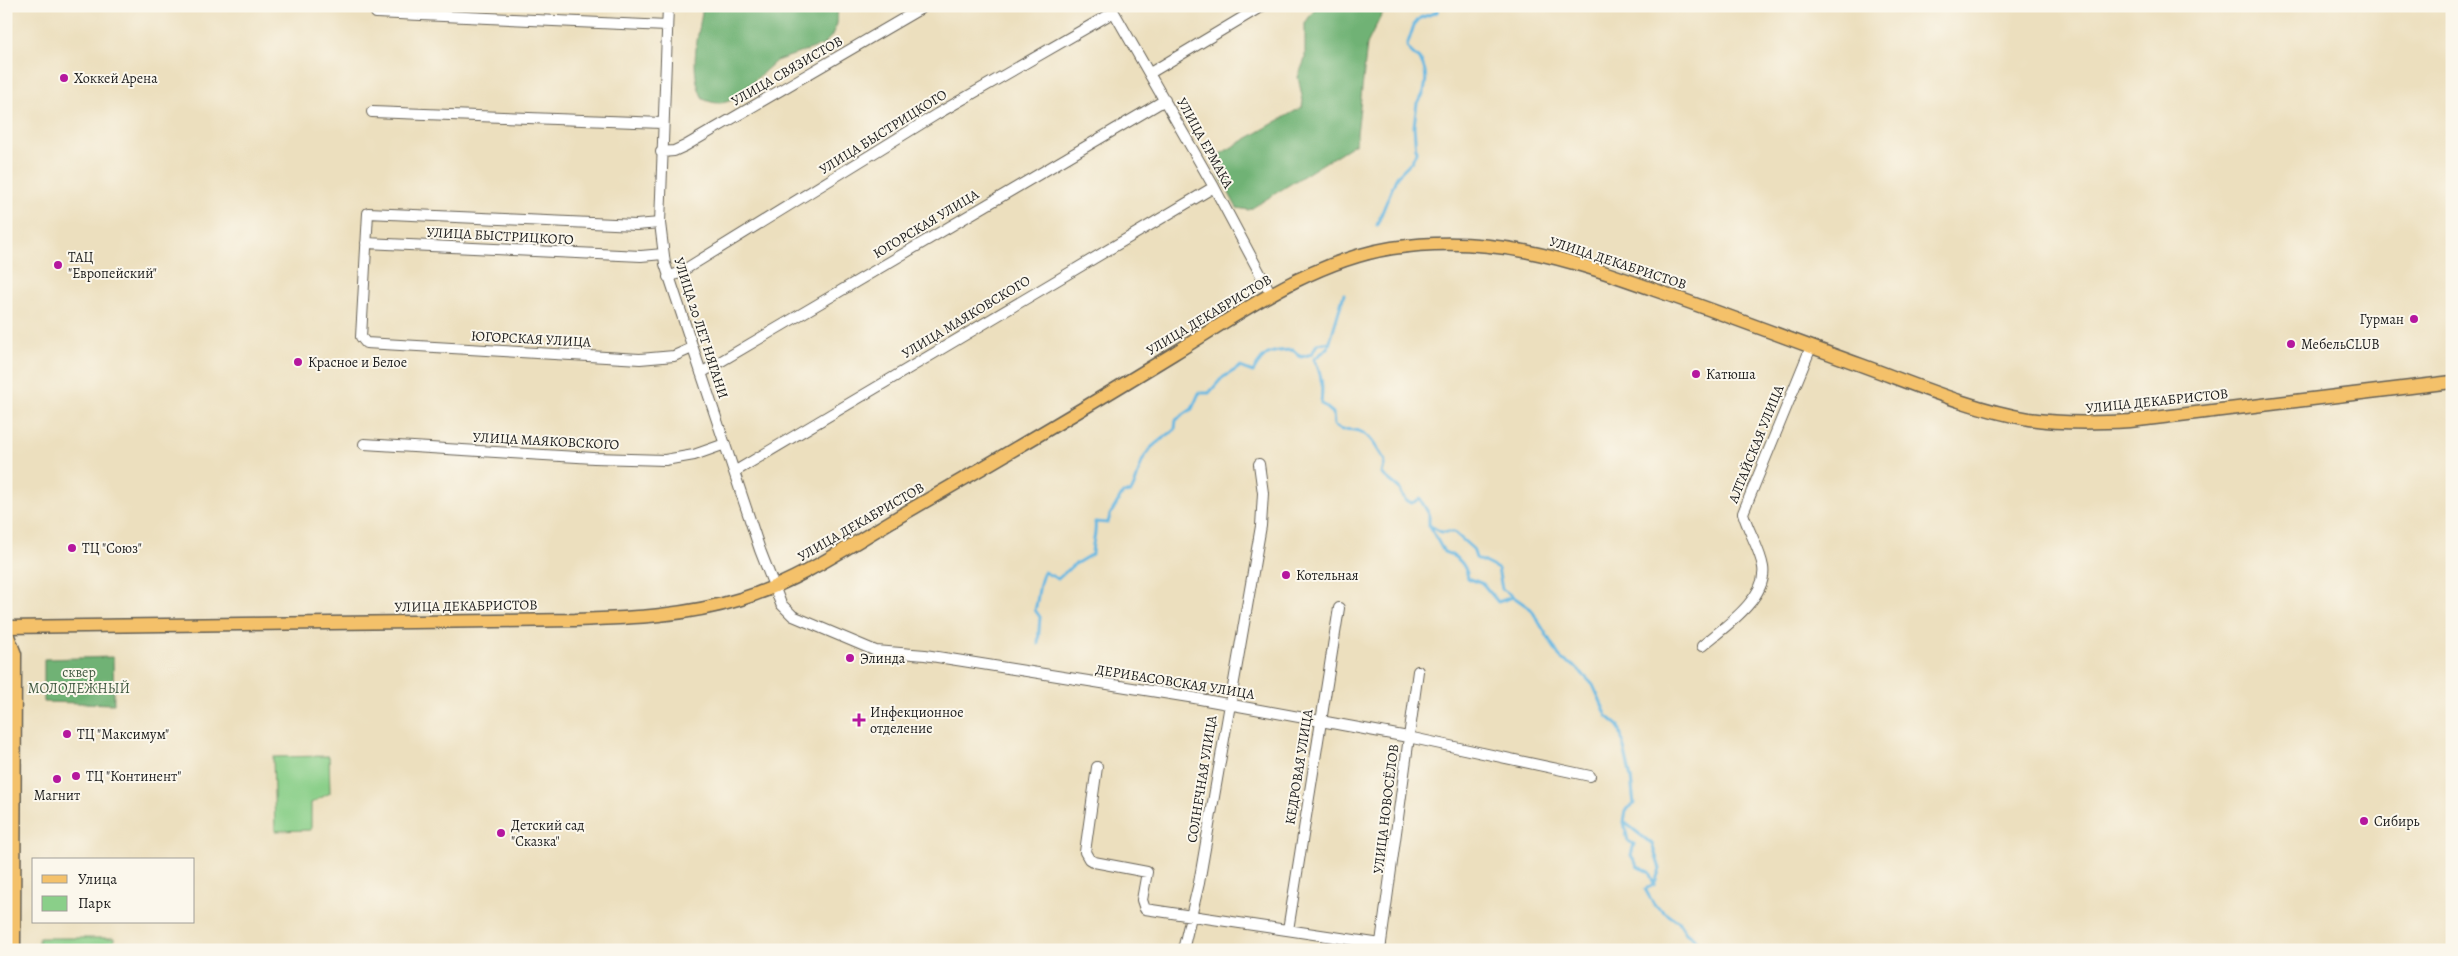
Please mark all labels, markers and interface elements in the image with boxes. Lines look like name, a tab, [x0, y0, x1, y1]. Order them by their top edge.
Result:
street label: УЛИЦА СВЯЗИСТОВ	[728, 31, 846, 111]
place label: Хоккей Арена	[74, 69, 158, 88]
marker: Хоккей Арена	[58, 72, 70, 84]
street label: УЛИЦА БЫСТРИЦКОГО	[815, 85, 951, 179]
street label: УЛИЦА ЕРМАКА	[1172, 94, 1238, 192]
street label: ЮГОРСКАЯ УЛИЦА	[870, 184, 983, 263]
street label: УЛИЦА БЫСТРИЦКОГО	[426, 223, 574, 249]
street label: УЛИЦА ДЕКАБРИСТОВ	[1547, 232, 1689, 294]
place label: ТАЦ "Европейский"	[68, 248, 157, 283]
street label: УЛИЦА 20 ЛЕТ НЯГАНИ	[669, 255, 733, 401]
marker: ТАЦ "Европейский"	[52, 259, 64, 271]
street label: УЛИЦА ДЕКАБРИСТОВ	[1143, 270, 1275, 360]
street label: УЛИЦА МАЯКОВСКОГО	[898, 271, 1034, 363]
place label: Гурман	[2359, 310, 2404, 329]
marker: Гурман	[2408, 313, 2420, 325]
street label: ЮГОРСКАЯ УЛИЦА	[470, 326, 592, 352]
place label: МебельCLUB	[2301, 335, 2380, 354]
marker: МебельCLUB	[2285, 338, 2297, 350]
place label: Красное и Белое	[308, 353, 407, 372]
marker: Красное и Белое	[292, 356, 304, 368]
place label: Катюша	[1706, 365, 1756, 384]
marker: Катюша	[1690, 368, 1702, 380]
street label: АЛТАЙСКАЯ УЛИЦА	[1723, 381, 1789, 507]
street label: УЛИЦА ДЕКАБРИСТОВ	[2085, 384, 2229, 418]
street label: УЛИЦА МАЯКОВСКОГО	[472, 428, 620, 454]
street label: УЛИЦА ДЕКАБРИСТОВ	[794, 478, 928, 566]
place label: ТЦ "Союз"	[82, 539, 142, 558]
marker: ТЦ "Союз"	[66, 542, 78, 554]
place label: Котельная	[1296, 566, 1359, 585]
marker: Котельная	[1280, 569, 1292, 581]
street label: УЛИЦА ДЕКАБРИСТОВ	[394, 595, 538, 617]
place label: Элинда	[860, 649, 906, 668]
marker: Элинда	[844, 652, 856, 664]
street label: ДЕРИБАСОВСКАЯ УЛИЦА	[1094, 660, 1257, 704]
park label: сквер МОЛОДЕЖНЫЙ	[28, 663, 130, 698]
place label: Инфекционное отделение	[870, 703, 964, 738]
street label: КЕДРОВАЯ УЛИЦА	[1280, 707, 1318, 826]
marker: Инфекционное отделение	[852, 713, 866, 727]
street label: СОЛНЕЧНАЯ УЛИЦА	[1183, 713, 1222, 844]
place label: ТЦ "Максимум"	[77, 725, 169, 744]
marker: ТЦ "Максимум"	[61, 728, 73, 740]
street label: УЛИЦА НОВОСЁЛОВ	[1369, 743, 1403, 875]
place label: ТЦ "Континент"	[86, 767, 182, 786]
marker: ТЦ "Континент"	[70, 770, 82, 782]
marker: Магнит	[51, 773, 63, 785]
place label: Магнит	[34, 786, 80, 805]
place label: Сибирь	[2374, 812, 2420, 831]
marker: Сибирь	[2358, 815, 2370, 827]
place label: Детский сад "Сказка"	[511, 816, 584, 851]
marker: Детский сад "Сказка"	[495, 827, 507, 839]
legend	[32, 858, 195, 924]
text: Улица	[78, 869, 117, 889]
text: Парк	[78, 893, 111, 913]

